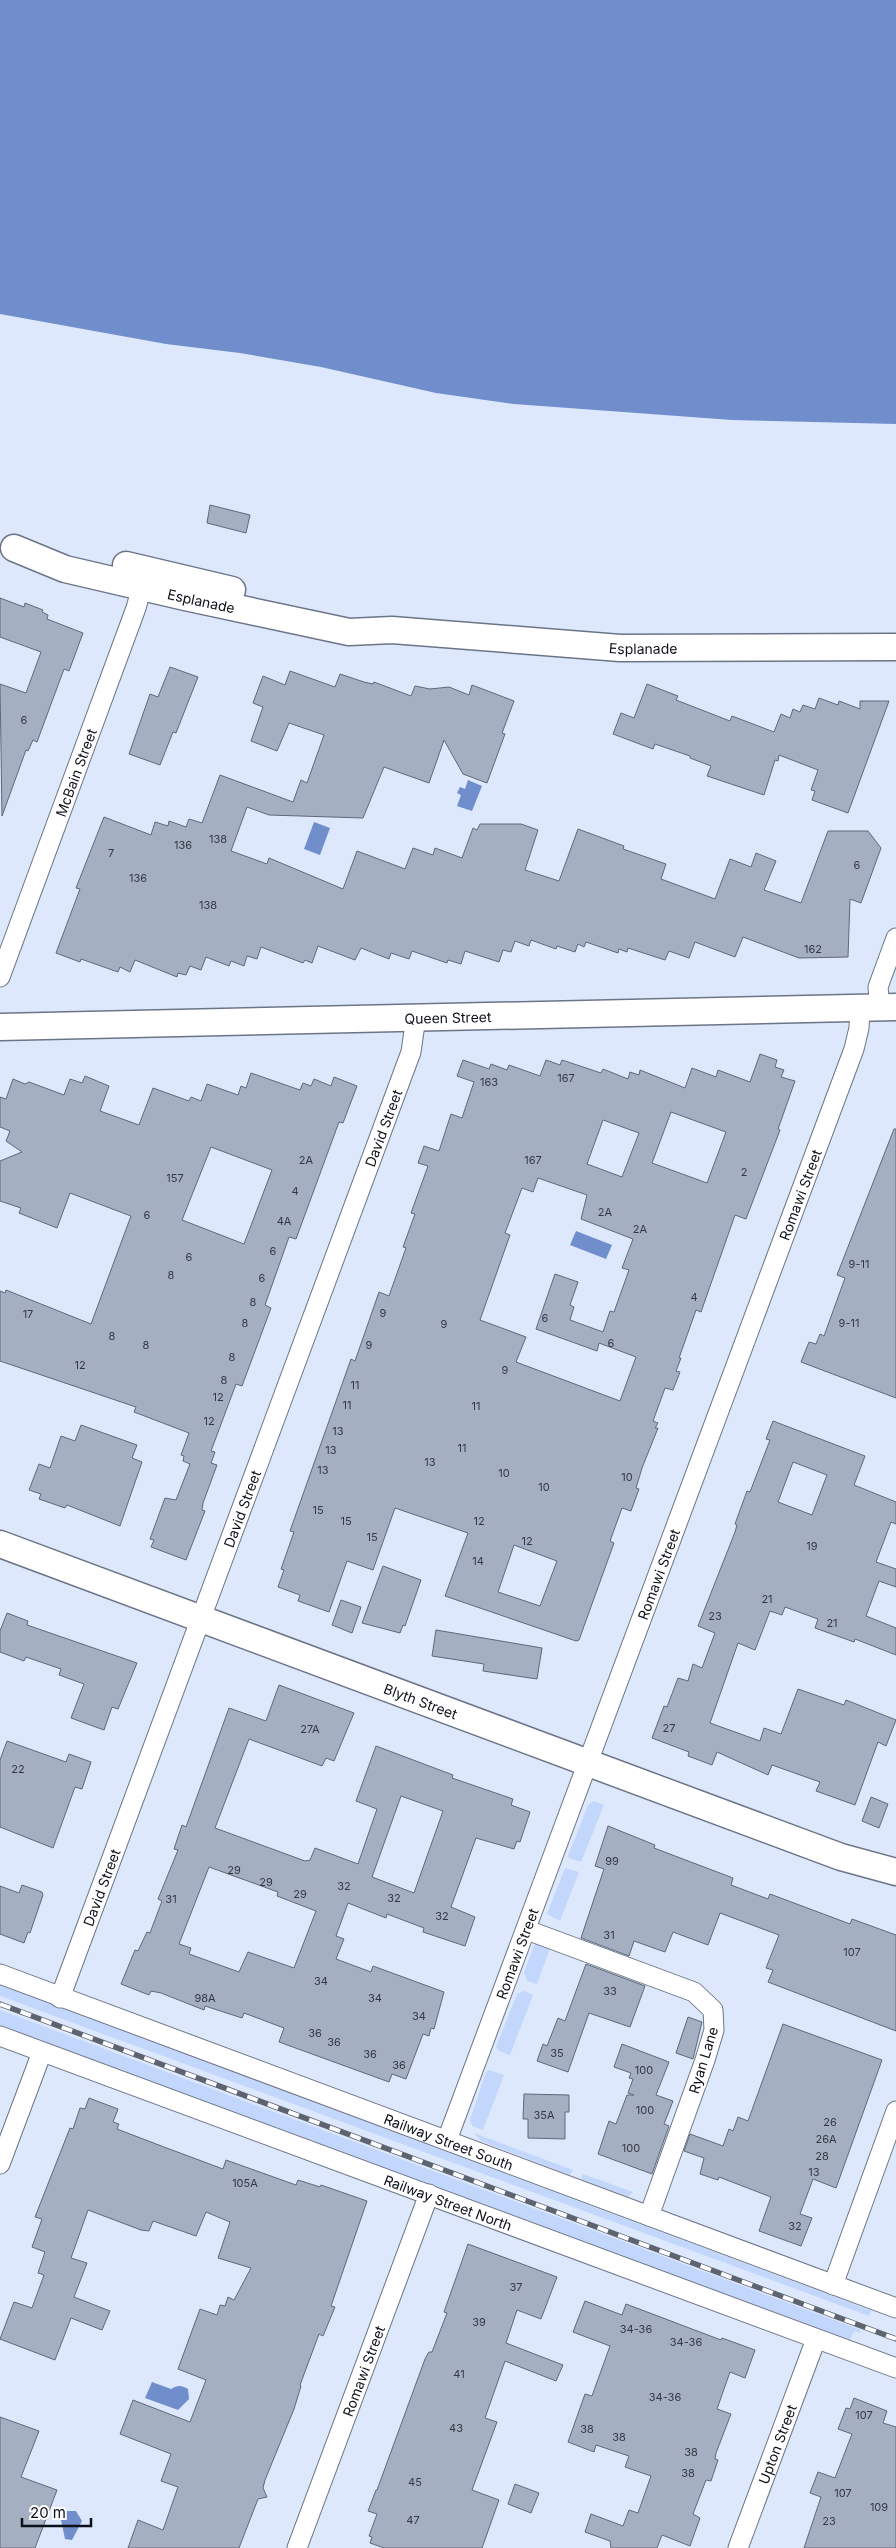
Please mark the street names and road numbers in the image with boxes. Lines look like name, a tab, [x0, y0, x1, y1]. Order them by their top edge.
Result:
street label: Esplanade	[166, 585, 237, 616]
street label: Esplanade	[608, 639, 677, 657]
street label: McBain Street	[51, 726, 100, 819]
street label: Queen Street	[404, 1008, 492, 1026]
street label: David Street	[361, 1087, 405, 1169]
street label: Romawi Street	[775, 1146, 825, 1242]
street label: David Street	[220, 1467, 264, 1550]
street label: Romawi Street	[633, 1526, 683, 1622]
street label: Blyth Street	[382, 1679, 460, 1722]
street label: David Street	[79, 1846, 123, 1928]
street label: Romawi Street	[492, 1905, 541, 2001]
street label: Ryan Lane	[685, 2024, 721, 2096]
street label: Railway Street South	[382, 2109, 516, 2173]
street label: Railway Street North	[382, 2171, 515, 2234]
street label: Romawi Street	[338, 2323, 388, 2419]
street label: Upton Street	[754, 2401, 800, 2486]

